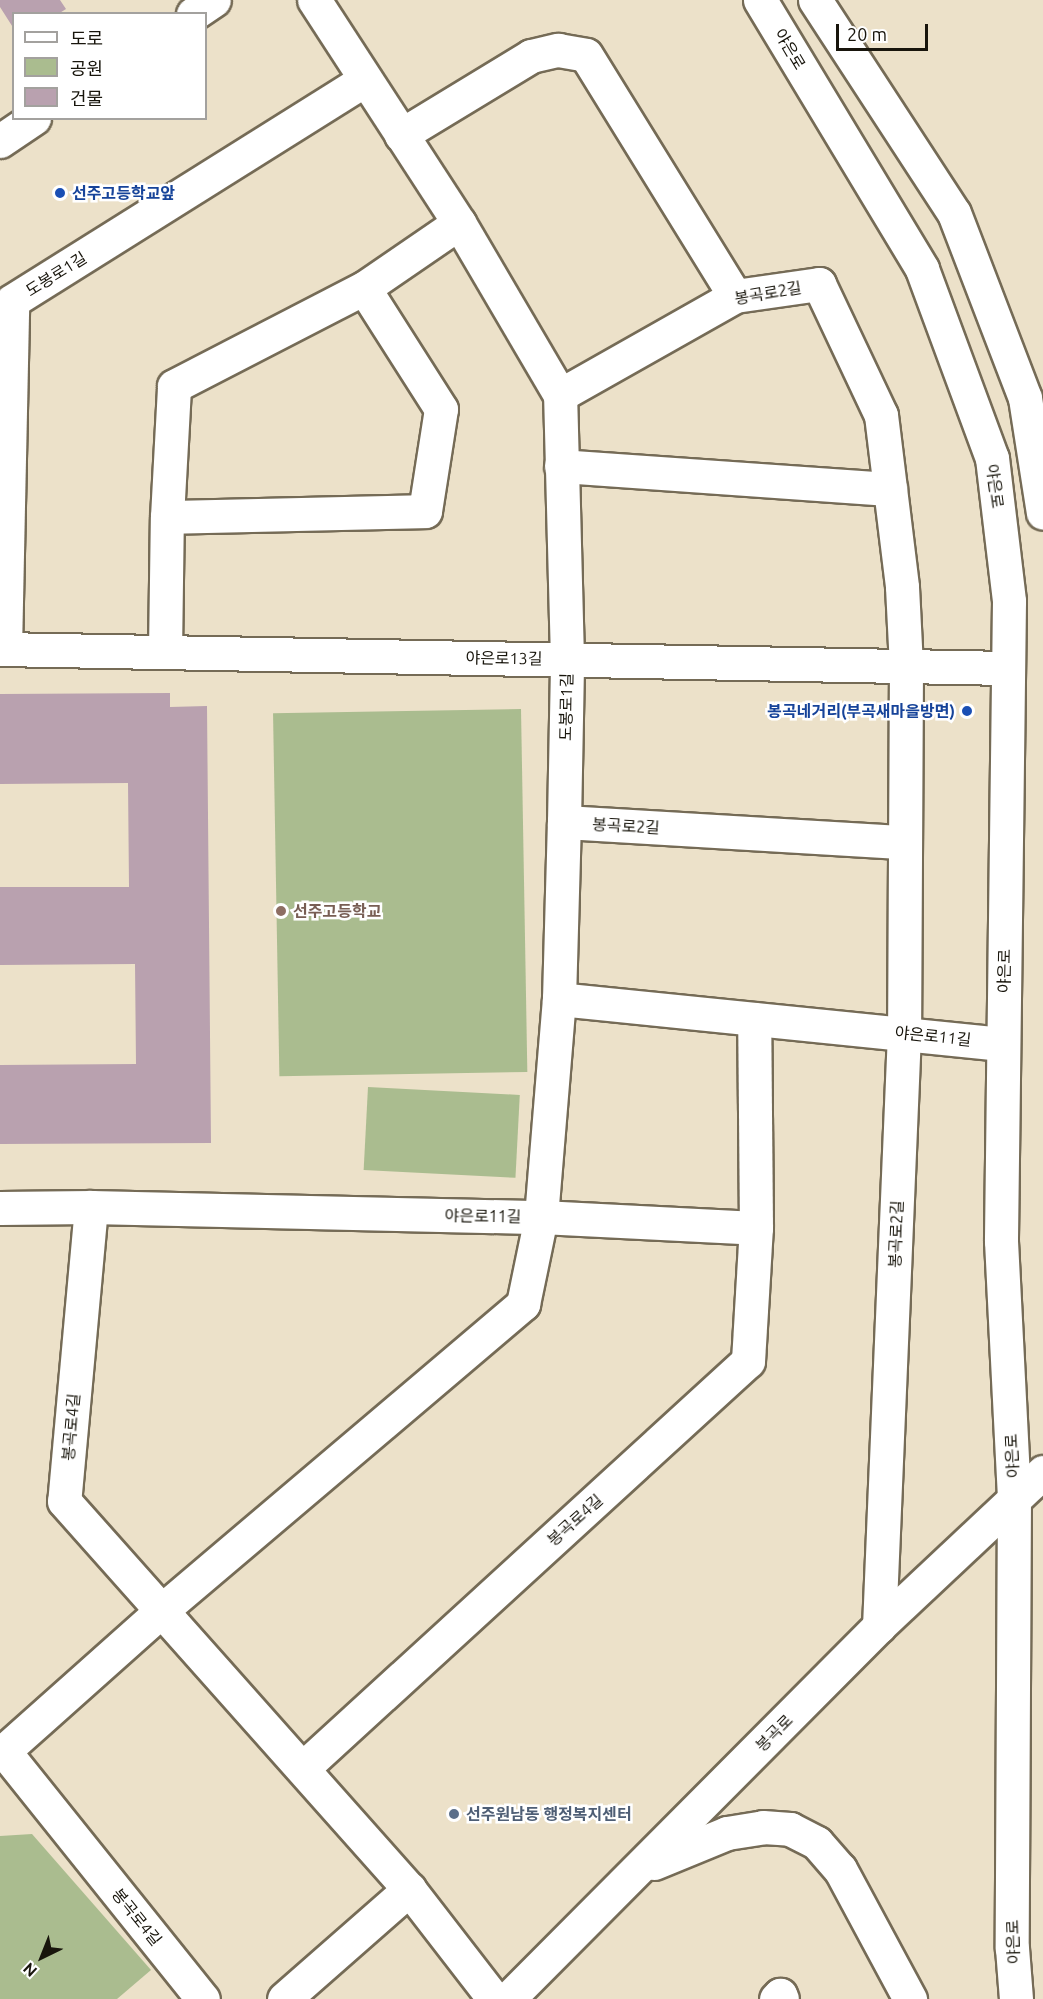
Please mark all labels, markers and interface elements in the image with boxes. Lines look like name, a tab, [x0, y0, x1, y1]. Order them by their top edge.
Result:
legend	[12, 12, 207, 120]
scale bar	[839, 12, 930, 50]
text: 20 m	[847, 24, 887, 44]
street label: 야은로	[770, 25, 810, 73]
text: 도로	[70, 28, 103, 48]
text: 공원	[70, 58, 103, 78]
text: 건물	[70, 88, 103, 108]
place label: 선주고등학교앞	[72, 183, 175, 203]
marker: 선주고등학교앞	[53, 186, 67, 200]
street label: 도봉로1길	[22, 248, 90, 300]
street label: 봉곡로2길	[733, 278, 803, 308]
street label: 야은로	[982, 463, 1008, 509]
street label: 야은로13길	[465, 648, 543, 668]
street label: 도봉로1길	[556, 673, 576, 741]
place label: 봉곡네거리(부곡새마을방면)	[767, 701, 955, 721]
marker: 봉곡네거리(부곡새마을방면)	[960, 704, 974, 718]
street label: 봉곡로2길	[592, 815, 660, 837]
place label: 선주고등학교	[293, 901, 381, 921]
marker: 선주고등학교	[274, 904, 288, 918]
street label: 야은로	[994, 949, 1014, 993]
street label: 야은로11길	[894, 1022, 972, 1050]
street label: 봉곡로2길	[885, 1200, 907, 1268]
street label: 야은로11길	[444, 1206, 522, 1226]
street label: 봉곡로4길	[58, 1392, 84, 1462]
street label: 야은로	[1001, 1433, 1023, 1479]
street label: 봉곡로4길	[543, 1490, 607, 1550]
street label: 봉곡로	[752, 1711, 796, 1755]
place label: 선주원남동 행정복지센터	[466, 1804, 632, 1824]
marker: 선주원남동 행정복지센터	[447, 1807, 461, 1821]
street label: 봉곡로4길	[108, 1885, 166, 1949]
street label: 야은로	[1003, 1920, 1023, 1964]
north arrow	[12, 1927, 72, 1987]
text: N	[19, 1960, 40, 1981]

